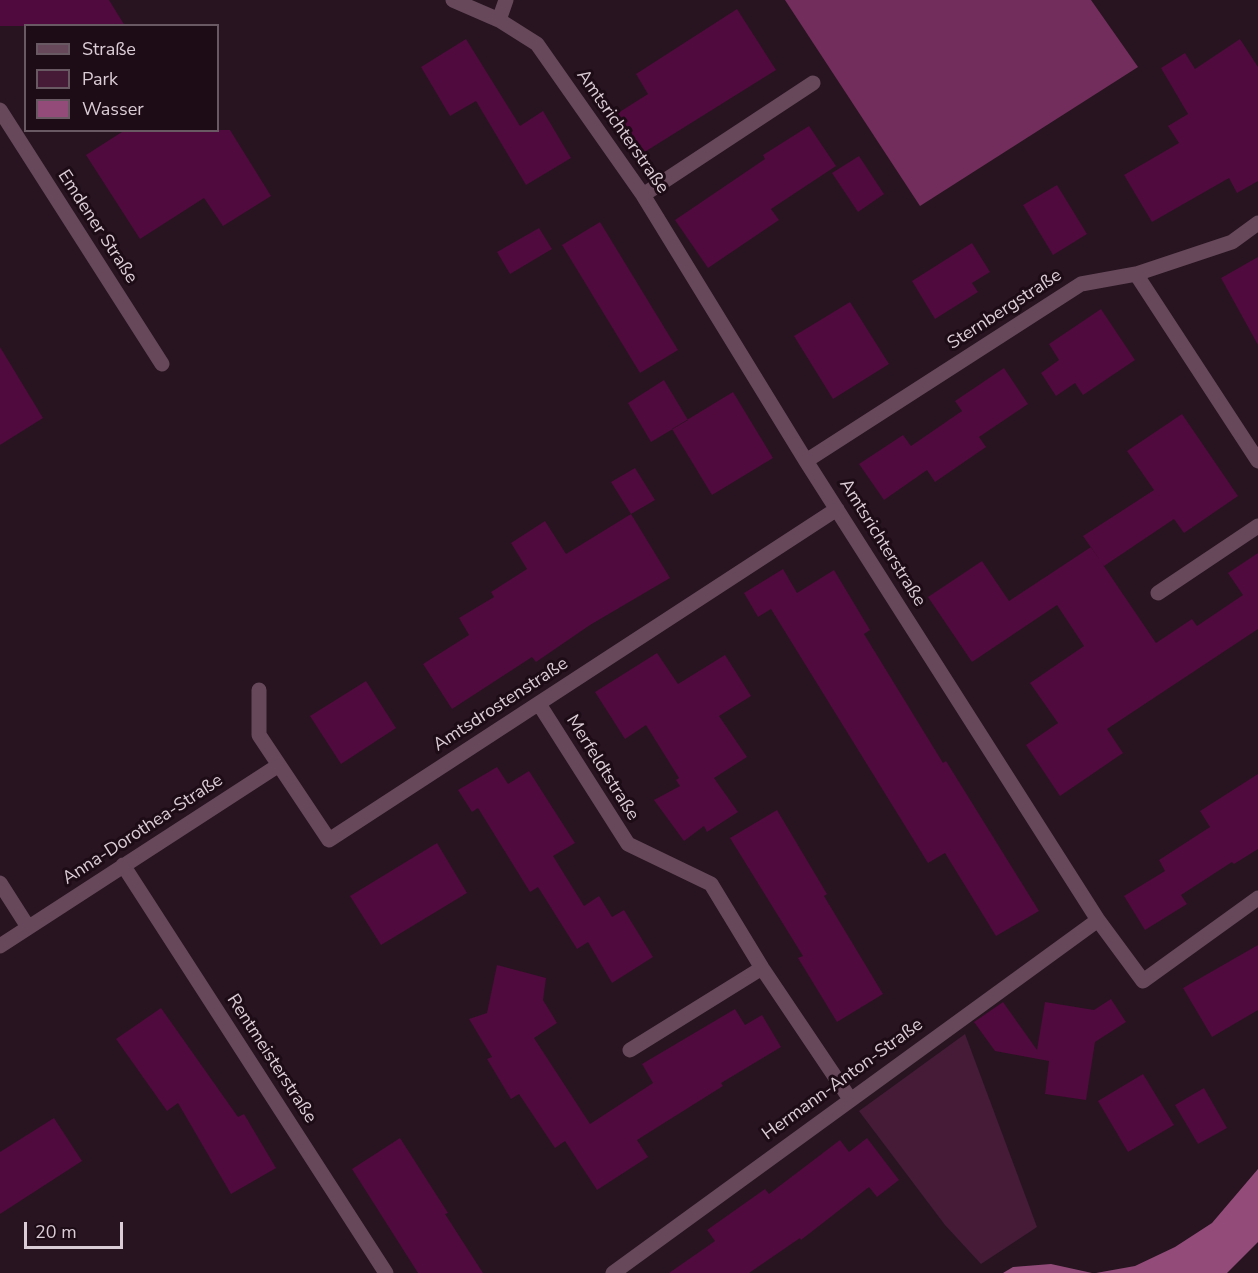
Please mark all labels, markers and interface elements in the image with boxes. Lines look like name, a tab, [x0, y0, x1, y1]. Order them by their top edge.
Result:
legend	[24, 24, 219, 132]
text: Straße	[82, 37, 136, 61]
street label: Amtsrichterstraße	[571, 66, 673, 198]
text: Park	[82, 67, 118, 91]
text: Wasser	[82, 97, 144, 121]
street label: Emdener Straße	[52, 166, 142, 288]
street label: Sternbergstraße	[944, 265, 1066, 355]
street label: Amtsrichterstraße	[834, 475, 930, 611]
street label: Amtsdrostenstraße	[430, 653, 572, 757]
street label: Merfeldtstraße	[561, 711, 643, 825]
street label: Anna-Dorothea-Straße	[59, 770, 227, 890]
street label: Rentmeisterstraße	[221, 991, 321, 1127]
street label: Hermann-Anton-Straße	[758, 1014, 928, 1146]
scale bar	[27, 1210, 126, 1248]
text: 20 m	[35, 1220, 77, 1244]

